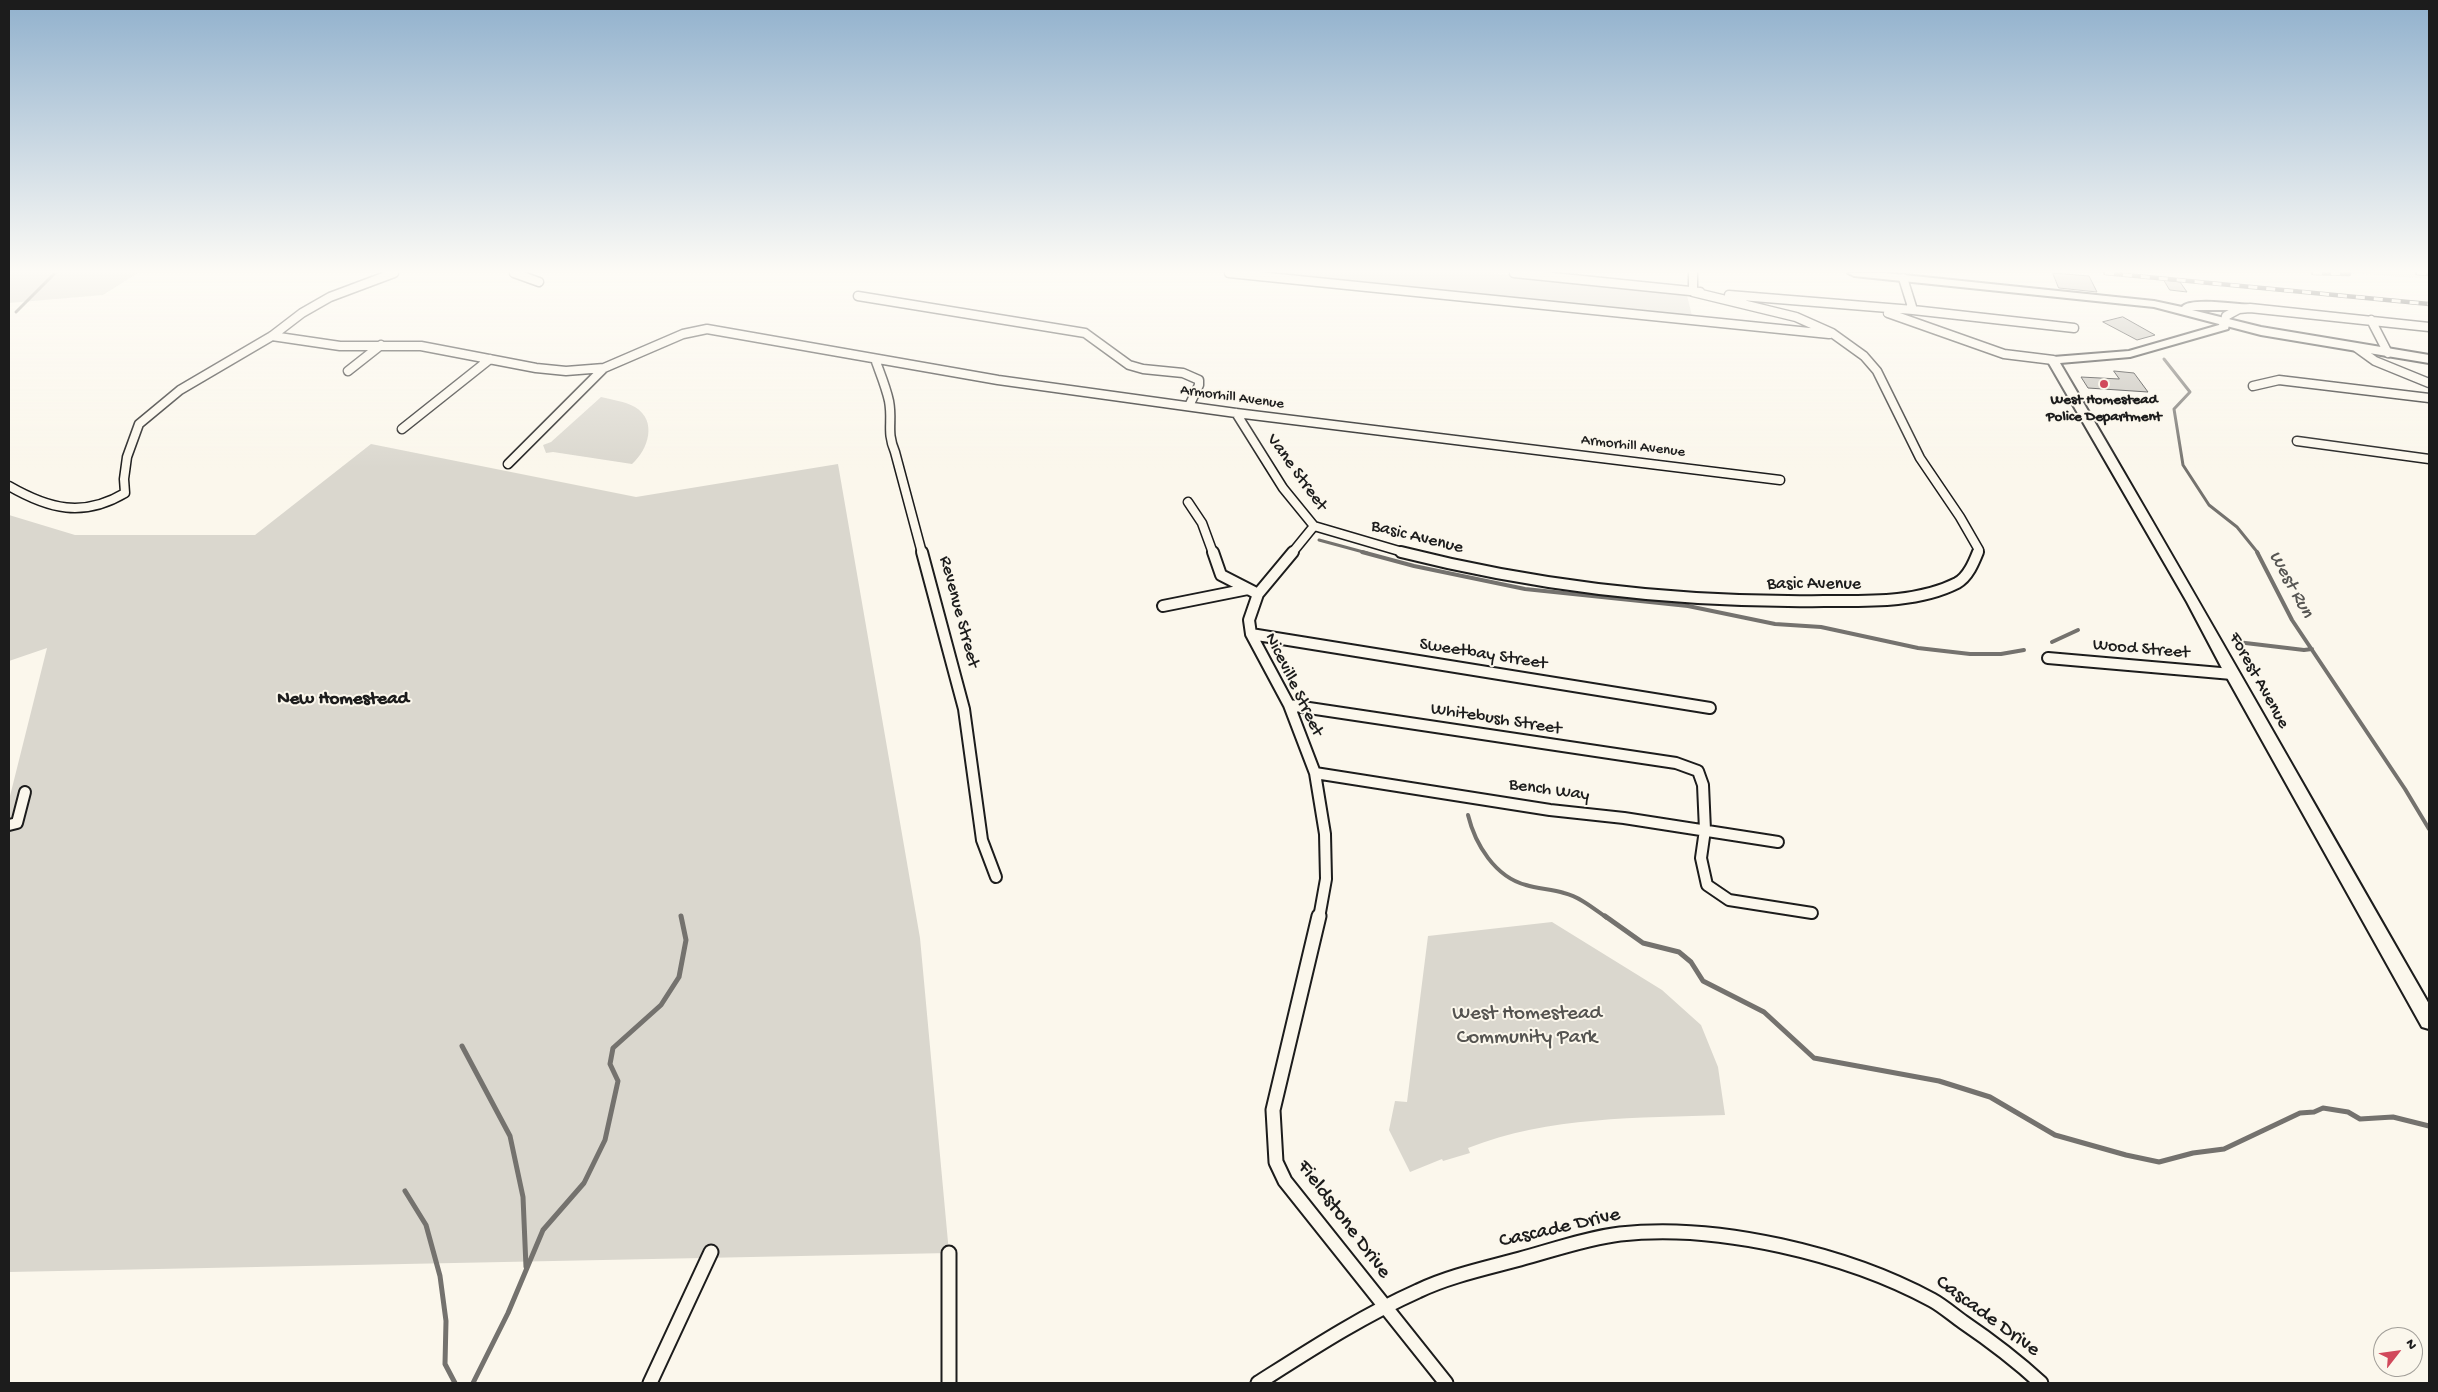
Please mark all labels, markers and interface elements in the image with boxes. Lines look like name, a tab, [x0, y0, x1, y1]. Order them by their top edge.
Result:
marker: West Homestead Police Department	[2098, 378, 2110, 390]
street label: Armorhill Avenue	[1179, 382, 1285, 414]
place label: West Homestead Police Department	[2046, 392, 2162, 427]
street label: Vane Street	[1261, 430, 1331, 516]
street label: Armorhill Avenue	[1580, 432, 1686, 462]
street label: Basic Avenue	[1369, 516, 1465, 560]
water label: West Run	[2262, 548, 2318, 622]
street label: Revenue Street	[933, 554, 983, 670]
street label: Basic Avenue	[1767, 574, 1861, 596]
street label: Forest Avenue	[2223, 629, 2293, 733]
street label: Niceville Street	[1259, 630, 1327, 740]
street label: Sweetbay Street	[1418, 634, 1548, 676]
street label: Wood Street	[2092, 635, 2190, 665]
district label: New Homestead	[277, 689, 409, 711]
street label: Whitebush Street	[1429, 699, 1563, 741]
street label: Bench Way	[1507, 775, 1591, 807]
park label: West Homestead Community Park	[1452, 1002, 1602, 1052]
street label: Fieldstone Drive	[1290, 1156, 1396, 1284]
street label: Cascade Drive	[1497, 1203, 1623, 1255]
street label: Cascade Drive	[1930, 1271, 2044, 1363]
north arrow	[2373, 1327, 2423, 1377]
text: N	[2401, 1337, 2420, 1353]

